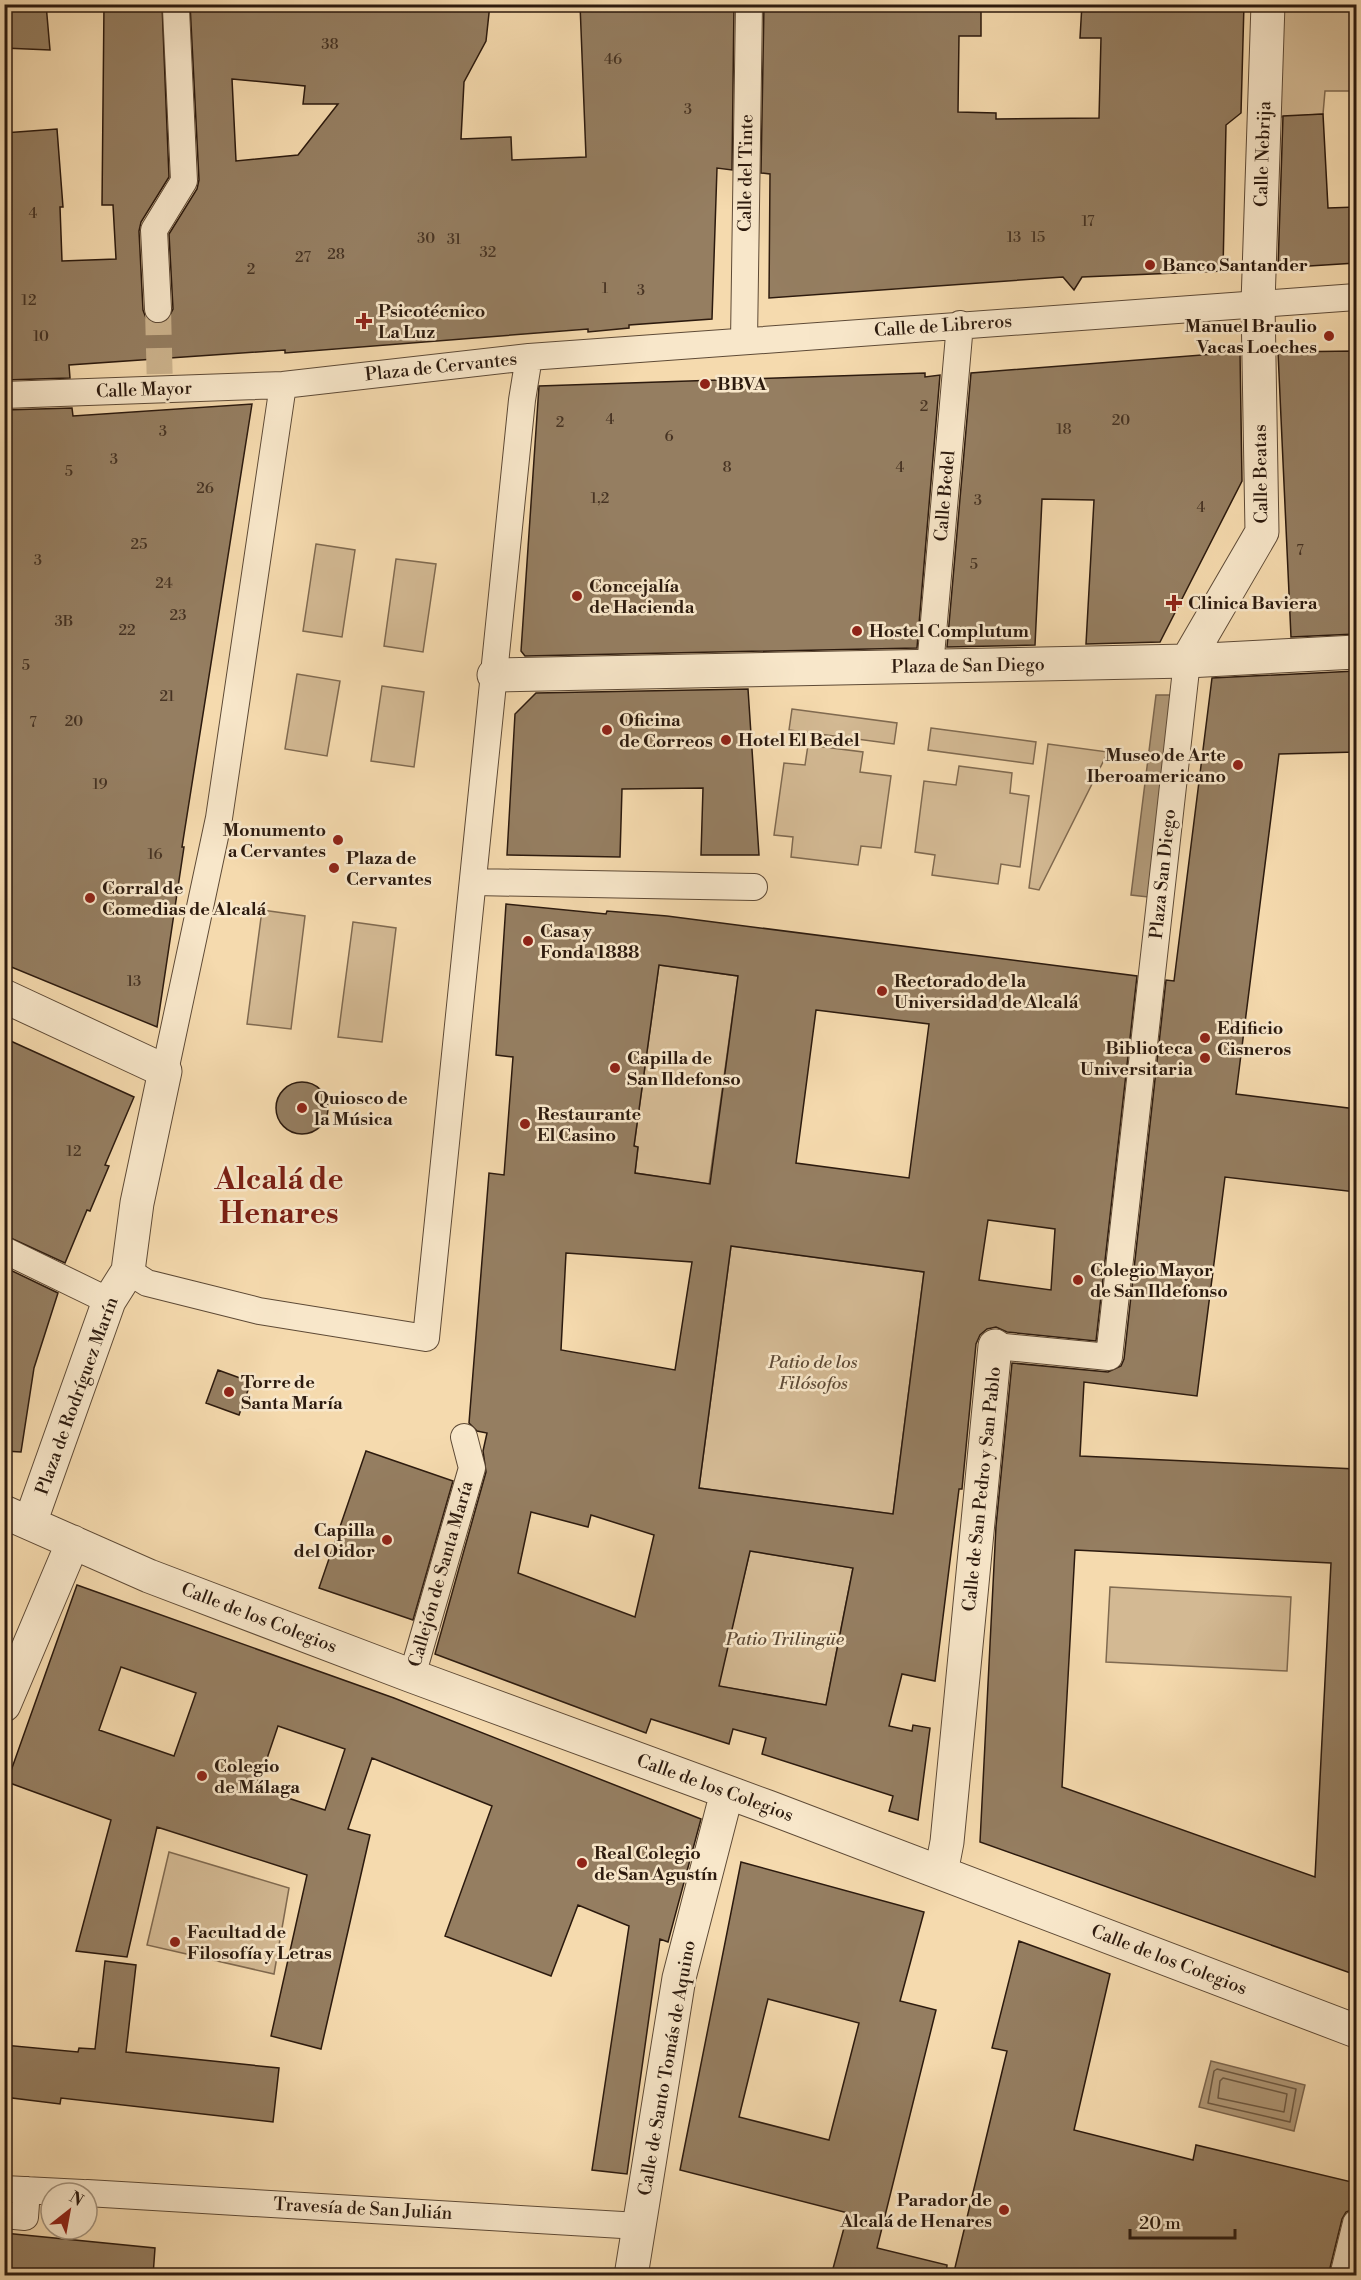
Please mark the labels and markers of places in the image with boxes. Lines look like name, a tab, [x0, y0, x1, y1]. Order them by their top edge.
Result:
place label: Banco Santander	[1162, 254, 1308, 277]
marker: Banco Santander	[1143, 258, 1157, 272]
place label: Psicotécnico La Luz	[378, 300, 485, 344]
marker: Psicotécnico La Luz	[355, 312, 373, 330]
place label: Manuel Braulio Vacas Loeches	[1185, 315, 1317, 359]
marker: Manuel Braulio Vacas Loeches	[1322, 329, 1336, 343]
place label: BBVA	[717, 373, 767, 396]
marker: BBVA	[698, 377, 712, 391]
place label: Concejalía de Hacienda	[589, 575, 695, 619]
marker: Concejalía de Hacienda	[570, 589, 584, 603]
place label: Clinica Baviera	[1188, 592, 1318, 615]
marker: Clinica Baviera	[1165, 594, 1183, 612]
place label: Hostel Complutum	[869, 620, 1030, 643]
marker: Hostel Complutum	[850, 624, 864, 638]
place label: Oficina de Correos	[619, 709, 713, 753]
marker: Oficina de Correos	[600, 723, 614, 737]
place label: Hotel El Bedel	[738, 729, 860, 752]
marker: Hotel El Bedel	[719, 733, 733, 747]
place label: Museo de Arte Iberoamericano	[1087, 744, 1226, 788]
marker: Museo de Arte Iberoamericano	[1231, 758, 1245, 772]
place label: Monumento a Cervantes	[222, 819, 326, 863]
marker: Monumento a Cervantes	[331, 833, 345, 847]
place label: Plaza de Cervantes	[346, 847, 432, 891]
marker: Plaza de Cervantes	[327, 861, 341, 875]
place label: Corral de Comedias de Alcalá	[102, 877, 267, 921]
marker: Corral de Comedias de Alcalá	[83, 891, 97, 905]
place label: Casa y Fonda 1888	[540, 920, 640, 964]
marker: Casa y Fonda 1888	[521, 934, 535, 948]
place label: Rectorado de la Universidad de Alcalá	[894, 970, 1079, 1014]
marker: Rectorado de la Universidad de Alcalá	[875, 984, 889, 998]
place label: Edificio Cisneros	[1217, 1017, 1292, 1061]
marker: Edificio Cisneros	[1198, 1031, 1212, 1045]
place label: Biblioteca Universitaria	[1080, 1037, 1193, 1081]
place label: Capilla de San Ildefonso	[627, 1047, 741, 1091]
marker: Biblioteca Universitaria	[1198, 1051, 1212, 1065]
marker: Capilla de San Ildefonso	[608, 1061, 622, 1075]
place label: Quiosco de la Música	[314, 1087, 408, 1131]
marker: Quiosco de la Música	[295, 1101, 309, 1115]
place label: Restaurante El Casino	[537, 1103, 641, 1147]
marker: Restaurante El Casino	[518, 1117, 532, 1131]
place label: Colegio Mayor de San Ildefonso	[1090, 1259, 1228, 1303]
marker: Colegio Mayor de San Ildefonso	[1071, 1273, 1085, 1287]
place label: Torre de Santa María	[241, 1371, 343, 1415]
marker: Torre de Santa María	[222, 1385, 236, 1399]
place label: Capilla del Oidor	[294, 1519, 375, 1563]
marker: Capilla del Oidor	[380, 1533, 394, 1547]
place label: Colegio de Málaga	[214, 1755, 300, 1799]
marker: Colegio de Málaga	[195, 1769, 209, 1783]
place label: Real Colegio de San Agustín	[594, 1842, 718, 1886]
marker: Real Colegio de San Agustín	[575, 1856, 589, 1870]
place label: Facultad de Filosofía y Letras	[187, 1921, 332, 1965]
marker: Facultad de Filosofía y Letras	[168, 1935, 182, 1949]
place label: Parador de Alcalá de Henares	[839, 2189, 992, 2233]
marker: Parador de Alcalá de Henares	[997, 2203, 1011, 2217]

